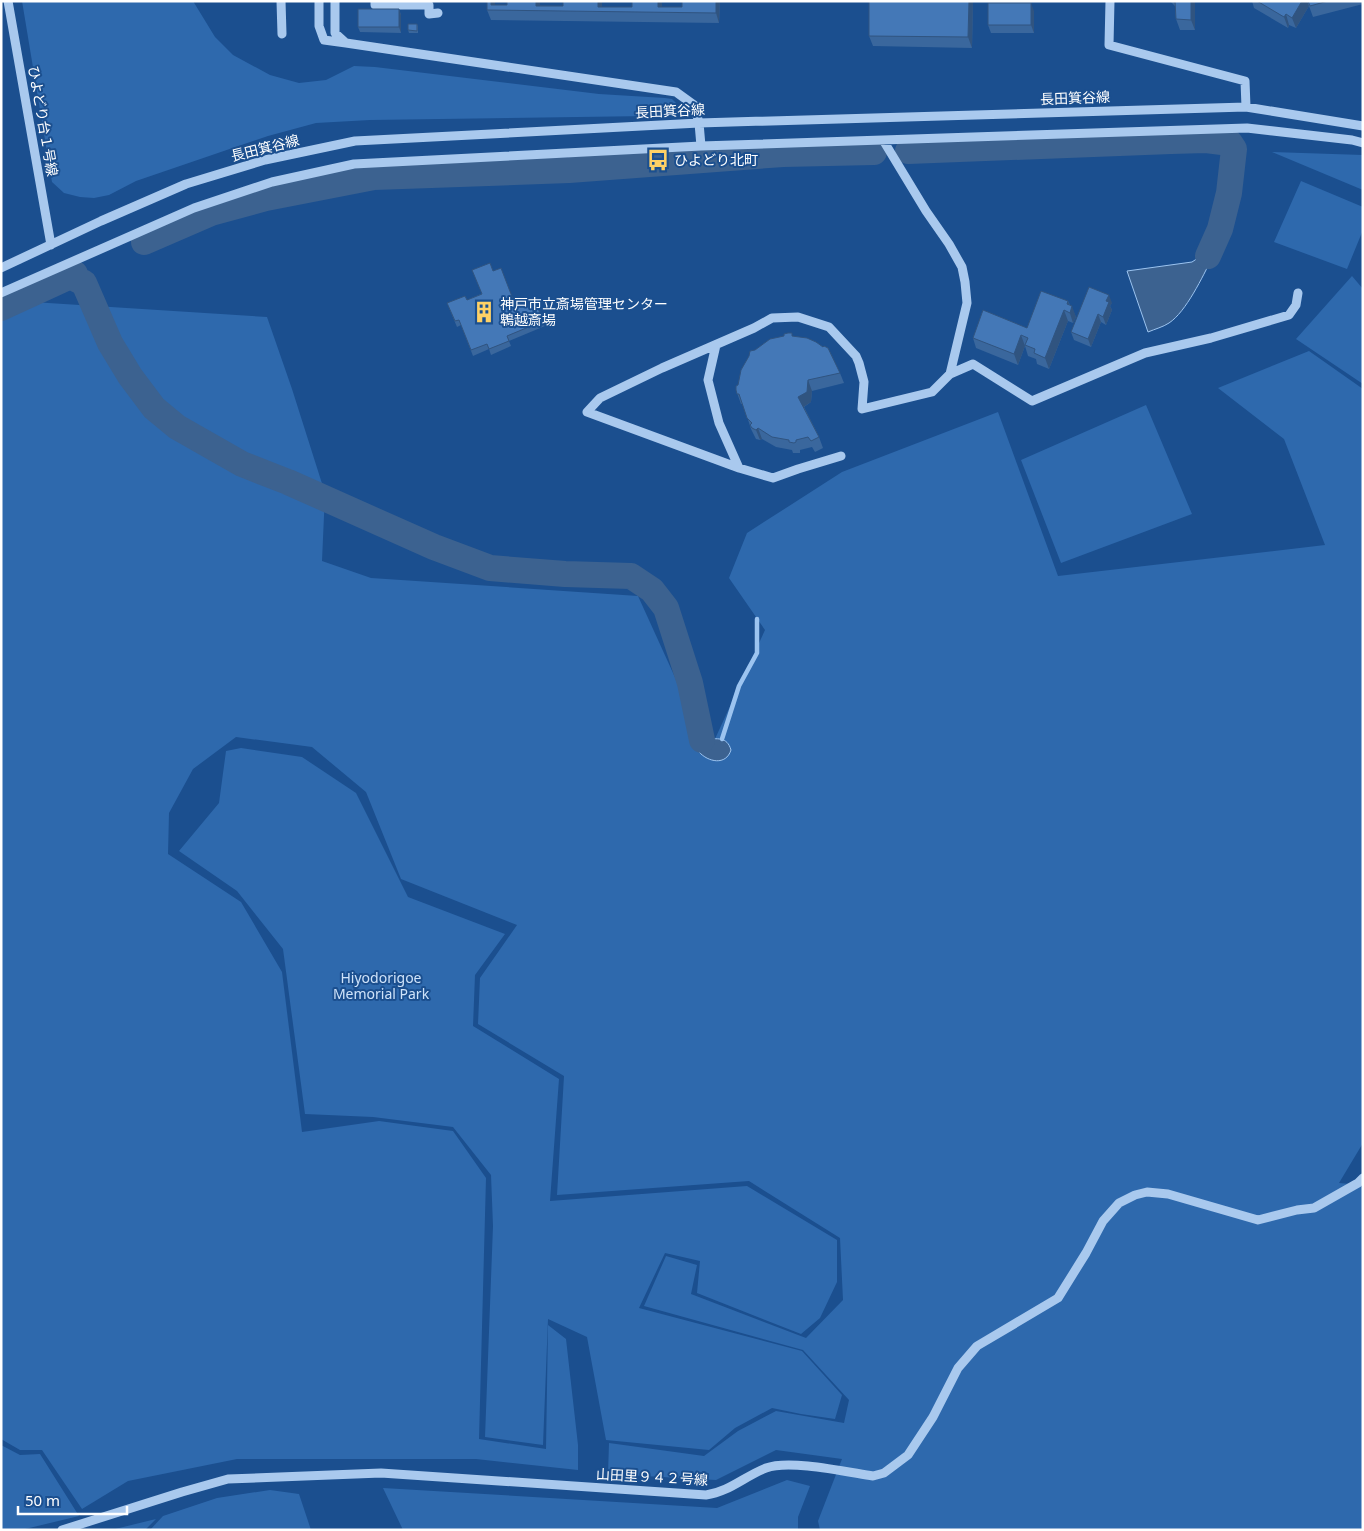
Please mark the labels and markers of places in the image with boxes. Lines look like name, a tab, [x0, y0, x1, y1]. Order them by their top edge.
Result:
bus stop icon: ひよどり北町	[645, 147, 671, 173]
place label: ひよどり北町	[674, 150, 758, 169]
place label: 神戸市立斎場管理センター 鵯越斎場	[500, 294, 668, 329]
building icon: 神戸市立斎場管理センター 鵯越斎場	[471, 299, 497, 325]

